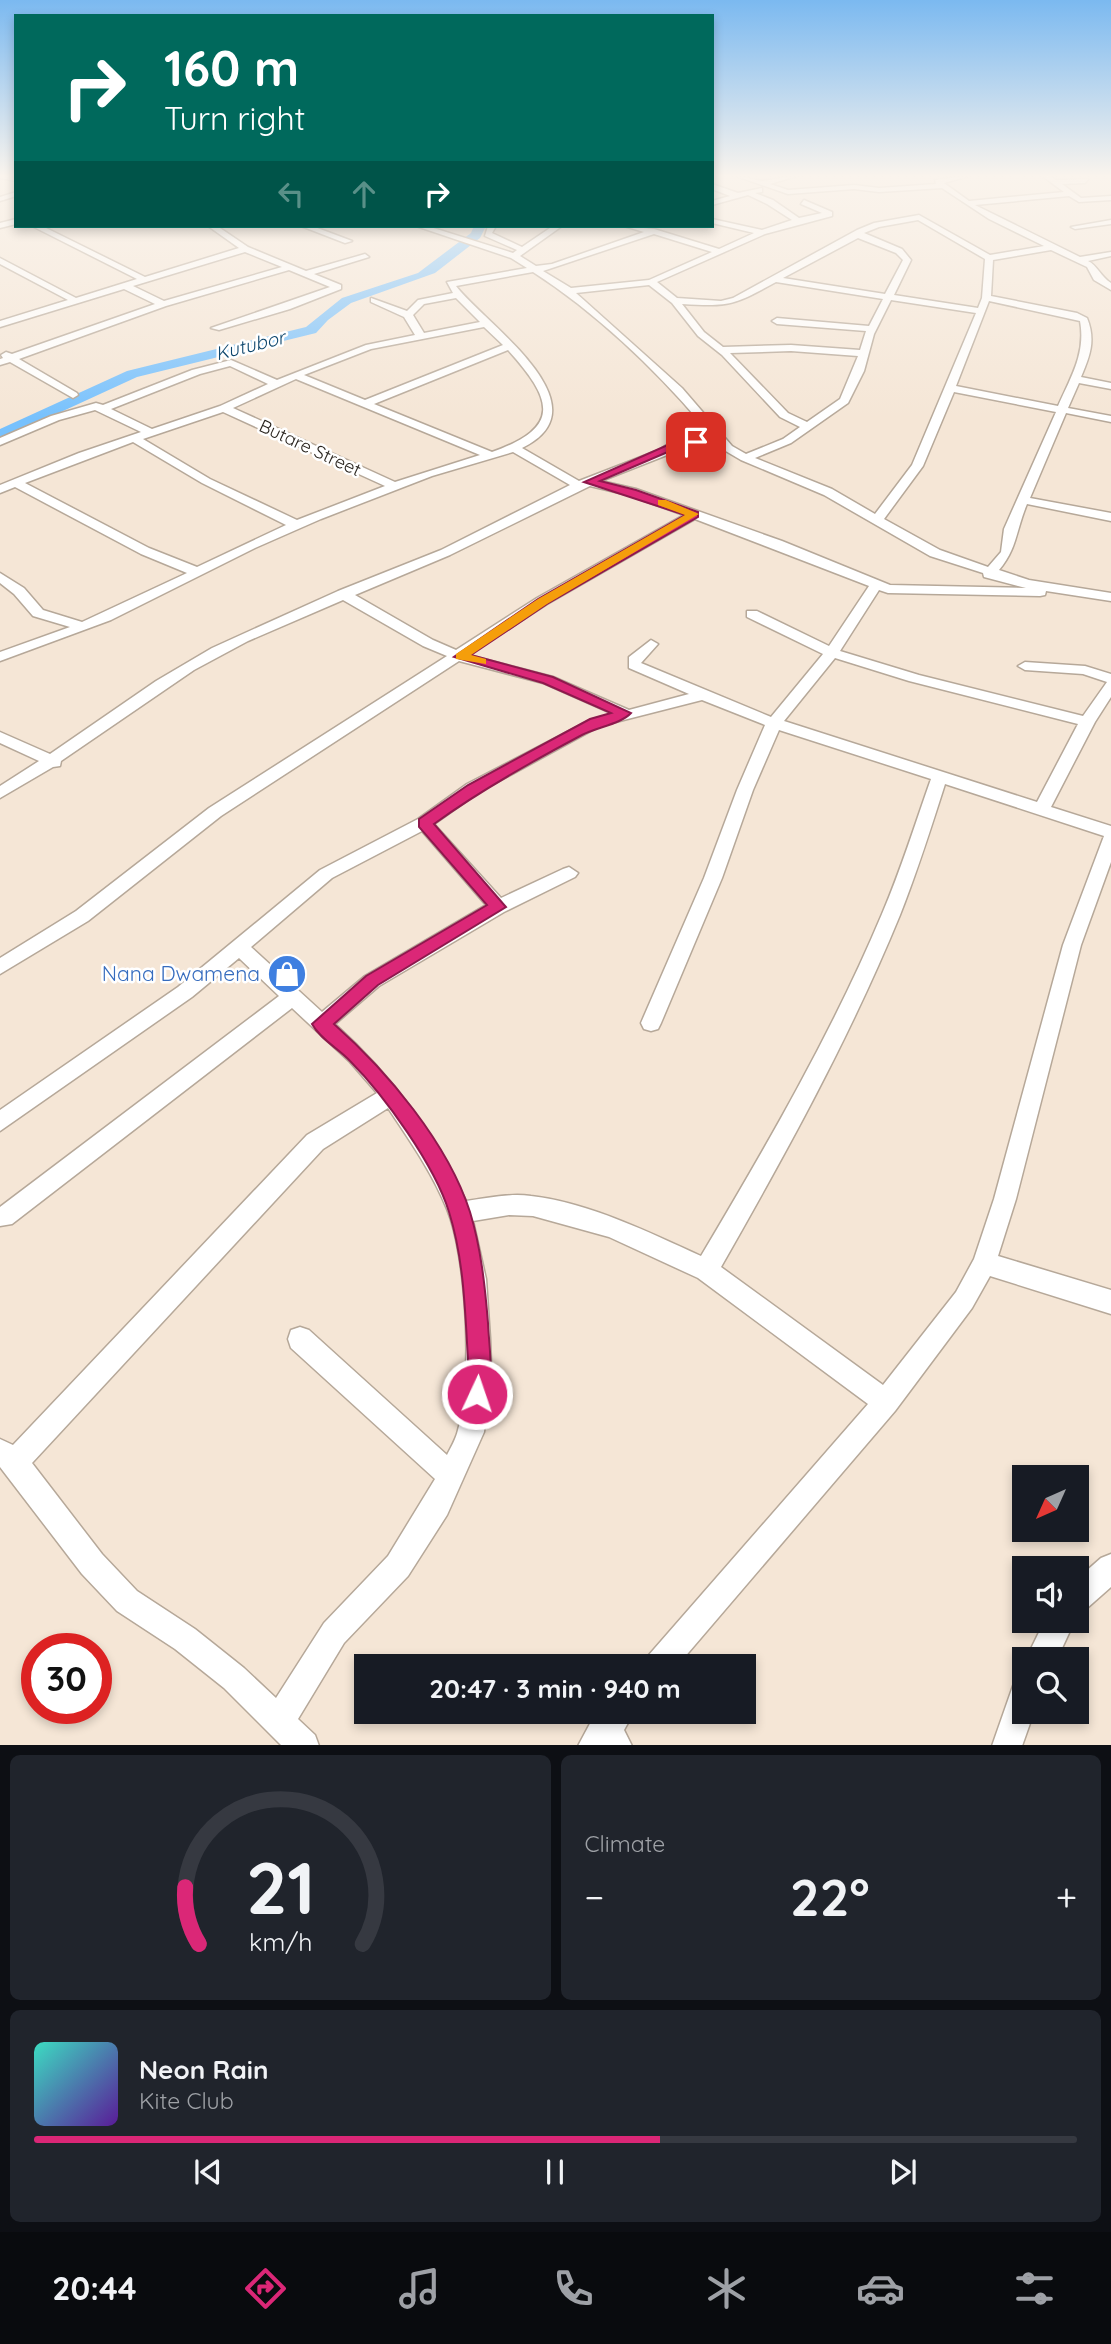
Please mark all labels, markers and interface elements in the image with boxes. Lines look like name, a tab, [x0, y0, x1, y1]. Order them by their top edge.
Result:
text: 160 m	[164, 37, 299, 98]
icon: right	[49, 42, 140, 133]
text: Turn right	[164, 98, 305, 138]
icon: left	[272, 175, 310, 213]
icon: ahead	[345, 175, 383, 213]
icon: right	[418, 175, 456, 213]
water label: Kutubor	[213, 324, 290, 365]
pin	[666, 412, 726, 472]
street label: Butare Street	[256, 414, 365, 481]
icon: arrive	[677, 423, 715, 461]
shop icon: Nana Dwamena	[266, 953, 308, 995]
place label: Nana Dwamena	[102, 960, 260, 986]
position arrow	[440, 1357, 514, 1431]
north arrow	[1012, 1465, 1088, 1542]
map controls	[1012, 1465, 1089, 1724]
button: sound	[1012, 1556, 1089, 1633]
speed limit sign: 30	[21, 1633, 112, 1724]
button: search	[1012, 1647, 1089, 1724]
text: 20:47 · 3 min · 940 m	[429, 1672, 681, 1705]
text: Climate	[585, 1829, 665, 1858]
text: 21	[245, 1841, 315, 1932]
text: 22°	[790, 1864, 870, 1929]
text: −	[585, 1873, 604, 1921]
text: +	[1056, 1873, 1077, 1921]
text: km/h	[249, 1925, 312, 1956]
text: Neon Rain	[139, 2053, 268, 2086]
text: Kite Club	[139, 2086, 234, 2115]
icon: previous	[189, 2153, 227, 2191]
icon: pause	[536, 2153, 574, 2191]
icon: next	[884, 2153, 922, 2191]
icon: directions	[241, 2264, 290, 2313]
icon: music	[395, 2264, 444, 2313]
icon: phone	[549, 2264, 598, 2313]
icon: climate	[702, 2264, 751, 2313]
icon: car	[856, 2264, 905, 2313]
icon: filters	[1010, 2264, 1059, 2313]
text: 20:44	[52, 2268, 137, 2308]

